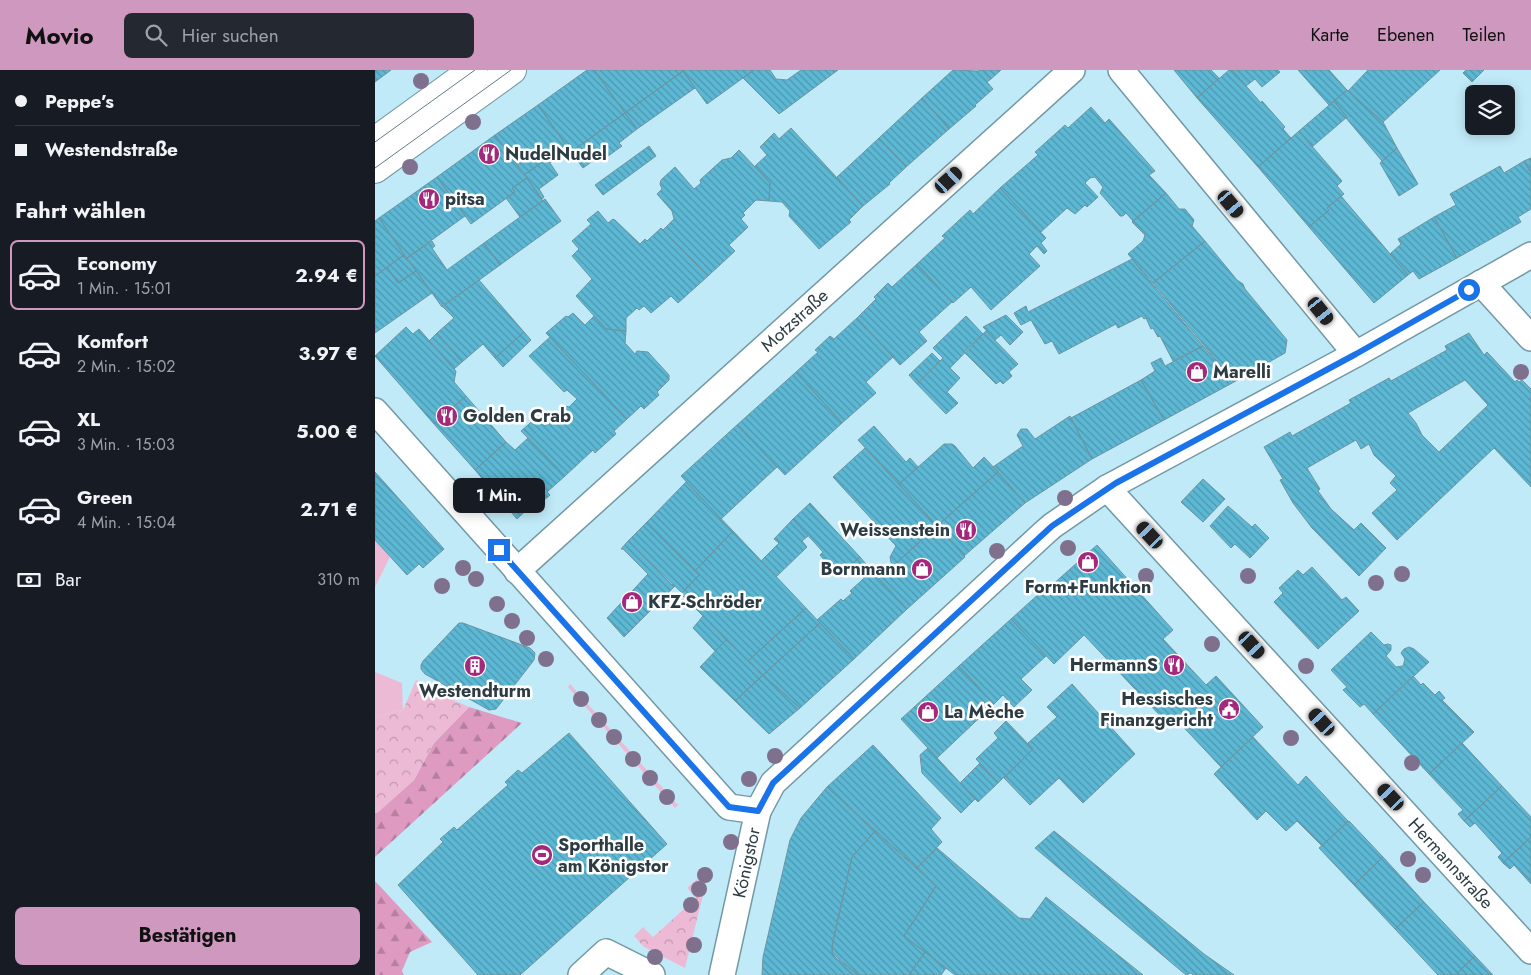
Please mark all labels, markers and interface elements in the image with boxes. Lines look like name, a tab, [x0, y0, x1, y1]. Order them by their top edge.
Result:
search box	[124, 13, 474, 58]
text: Movio	[25, 18, 94, 53]
icon: search	[142, 21, 170, 49]
text: Hier suchen	[182, 22, 279, 49]
text: Karte	[1310, 22, 1349, 48]
text: Ebenen	[1377, 22, 1435, 48]
text: Teilen	[1463, 22, 1506, 48]
map controls	[1465, 85, 1515, 135]
button: layers	[1465, 85, 1515, 135]
text: Peppe’s	[45, 88, 114, 115]
text: Westendstraße	[45, 136, 178, 163]
place label: NudelNudel	[505, 141, 607, 167]
restaurant icon: NudelNudel	[477, 142, 501, 166]
car	[932, 164, 965, 196]
place label: pitsa	[445, 186, 485, 212]
restaurant icon: pitsa	[417, 187, 441, 211]
car	[1215, 188, 1246, 220]
text: Fahrt wählen	[15, 194, 146, 226]
text: Economy	[77, 250, 157, 277]
icon: car	[17, 253, 62, 298]
text: 2.94 €	[295, 262, 358, 289]
text: 1 Min. · 15:01	[77, 277, 172, 300]
route start	[1458, 279, 1480, 301]
street label: Motzstraße	[755, 283, 834, 358]
car	[1305, 295, 1336, 327]
text: Komfort	[77, 328, 148, 355]
icon: car	[17, 331, 62, 376]
text: 3.97 €	[299, 340, 358, 367]
text: 2 Min. · 15:02	[77, 355, 175, 378]
place label: Marelli	[1213, 359, 1271, 385]
shop icon: Marelli	[1185, 360, 1209, 384]
place label: Golden Crab	[463, 403, 571, 429]
restaurant icon: Golden Crab	[435, 404, 459, 428]
text: XL	[77, 406, 100, 433]
icon: car	[17, 409, 62, 454]
text: 5.00 €	[296, 418, 358, 445]
text: 3 Min. · 15:03	[77, 433, 175, 456]
callout: 1 Min.	[453, 478, 545, 512]
text: Green	[77, 484, 133, 511]
text: 1 Min.	[476, 484, 522, 507]
icon: car	[17, 487, 62, 532]
text: 2.71 €	[300, 496, 358, 523]
text: 4 Min. · 15:04	[77, 511, 176, 534]
place label: Weissenstein	[840, 517, 950, 543]
restaurant icon: Weissenstein	[954, 518, 978, 542]
car	[1134, 519, 1165, 551]
route end	[488, 539, 510, 561]
shop icon: Form+Funktion	[1076, 550, 1100, 574]
place label: Bornmann	[821, 556, 906, 582]
shop icon: Bornmann	[910, 557, 934, 581]
icon: cash	[15, 566, 43, 594]
text: Bar	[55, 566, 81, 593]
text: 310 m	[317, 568, 360, 591]
place label: Form+Funktion	[1025, 574, 1151, 600]
place label: KFZ-Schröder	[648, 589, 763, 615]
shop icon: KFZ-Schröder	[620, 590, 644, 614]
car	[1236, 629, 1267, 661]
place label: HermannS	[1070, 652, 1158, 678]
restaurant icon: HermannS	[1162, 653, 1186, 677]
building icon: Westendturm	[463, 654, 487, 678]
place label: Westendturm	[419, 678, 531, 704]
place label: Hessisches Finanzgericht	[1100, 686, 1213, 733]
public building icon: Hessisches Finanzgericht	[1217, 697, 1241, 721]
place label: La Mèche	[944, 699, 1024, 725]
shop icon: La Mèche	[916, 700, 940, 724]
car	[1306, 706, 1337, 738]
car	[1375, 781, 1406, 813]
street label: Hermannstraße	[1402, 812, 1499, 915]
street label: Königstor	[726, 824, 767, 900]
place label: Sporthalle am Königstor	[558, 832, 669, 879]
sports icon: Sporthalle am Königstor	[530, 843, 554, 867]
button: Bestätigen	[15, 907, 360, 965]

